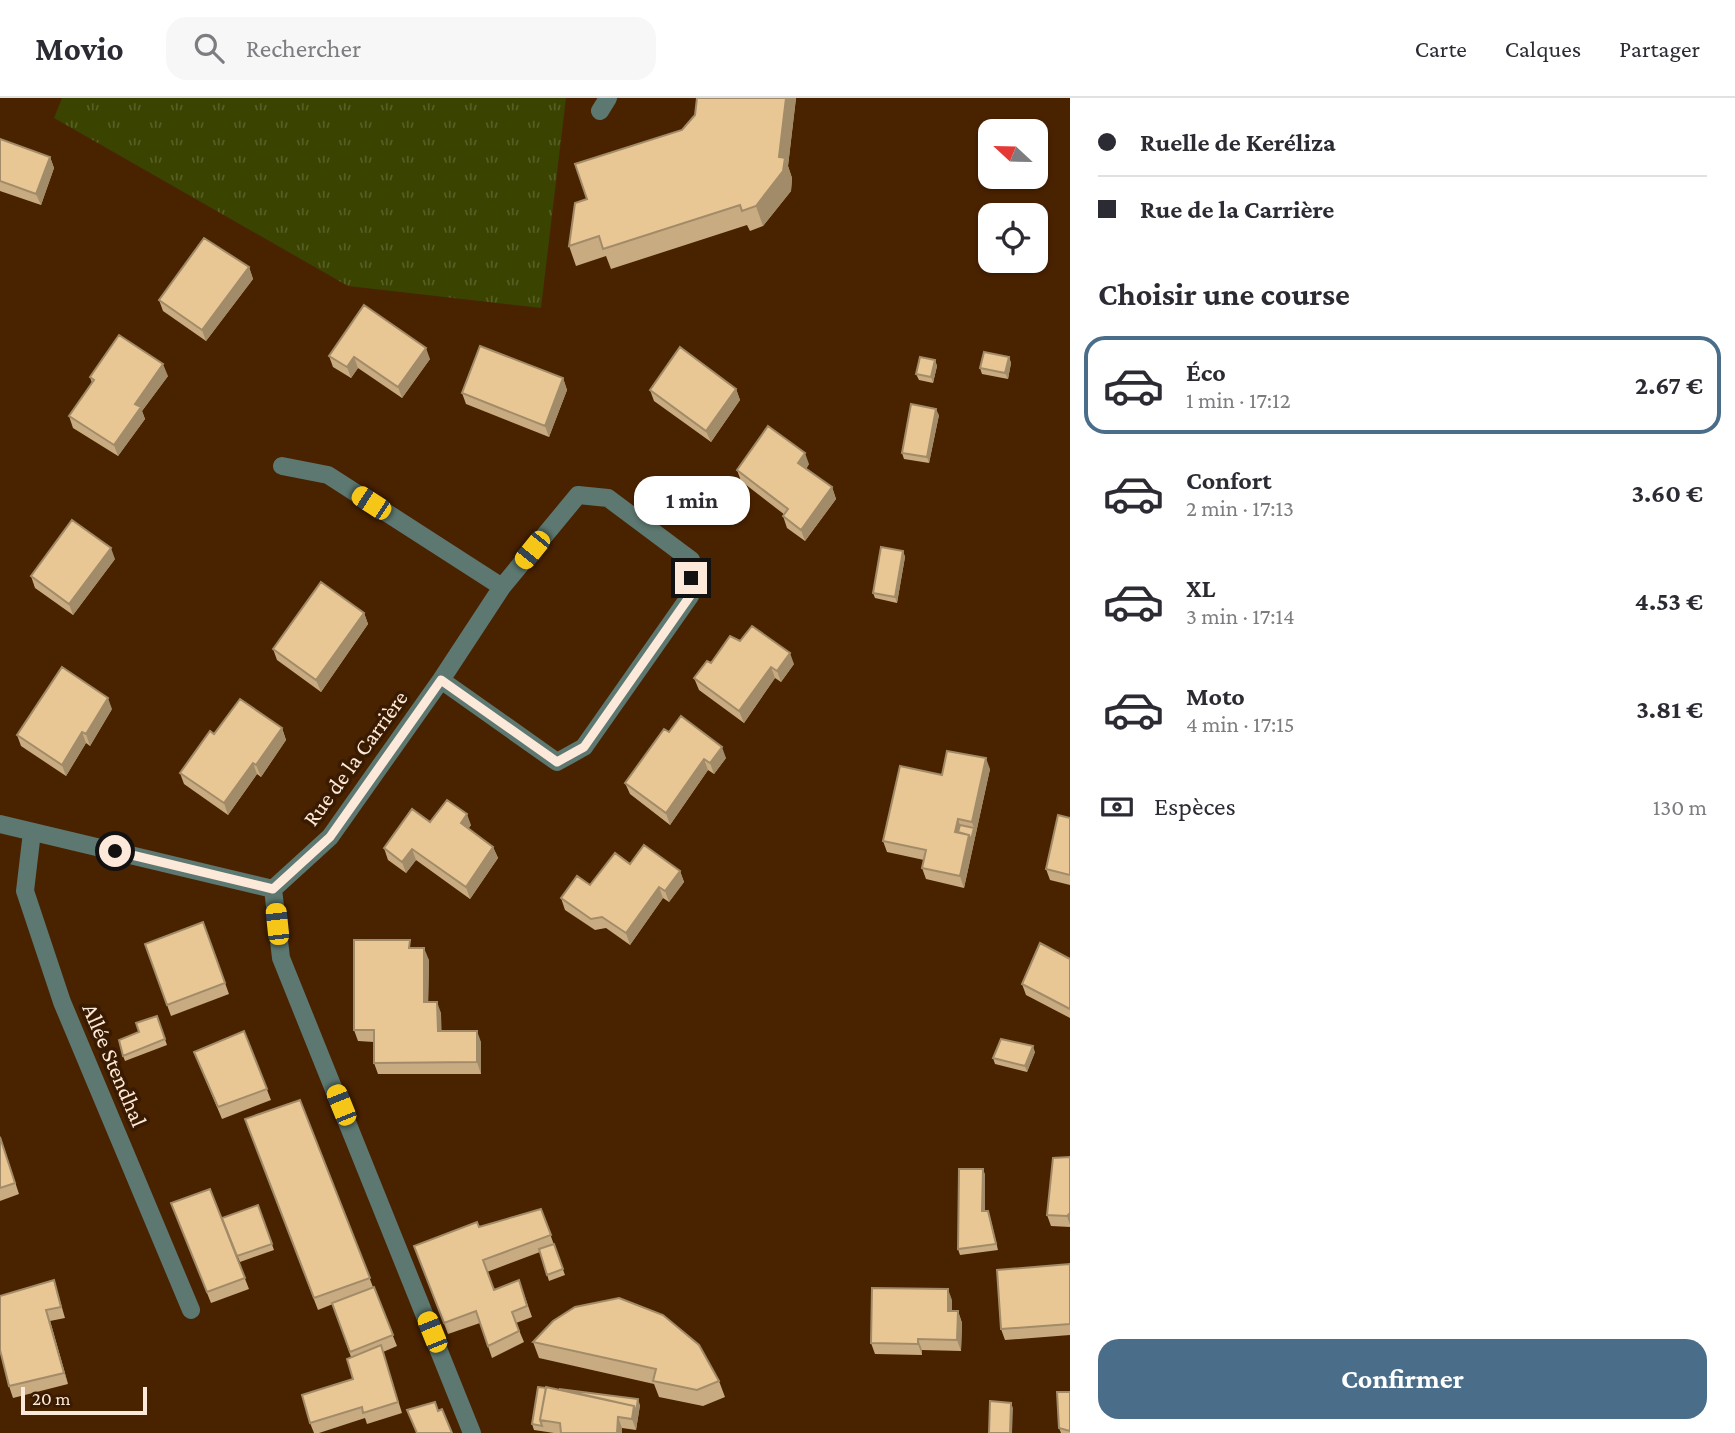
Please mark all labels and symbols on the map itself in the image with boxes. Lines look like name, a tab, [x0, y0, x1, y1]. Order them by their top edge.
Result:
north arrow	[978, 119, 1048, 189]
callout: 1 min	[633, 476, 749, 526]
car	[348, 483, 395, 523]
car	[511, 527, 554, 573]
route end	[675, 562, 707, 594]
street label: Rue de la Carrière	[297, 685, 413, 831]
route start	[99, 835, 131, 867]
car	[265, 902, 290, 946]
street label: Allée Stendhal	[77, 999, 153, 1131]
car	[324, 1082, 359, 1128]
car	[415, 1309, 450, 1355]
scale bar	[21, 1384, 147, 1416]

